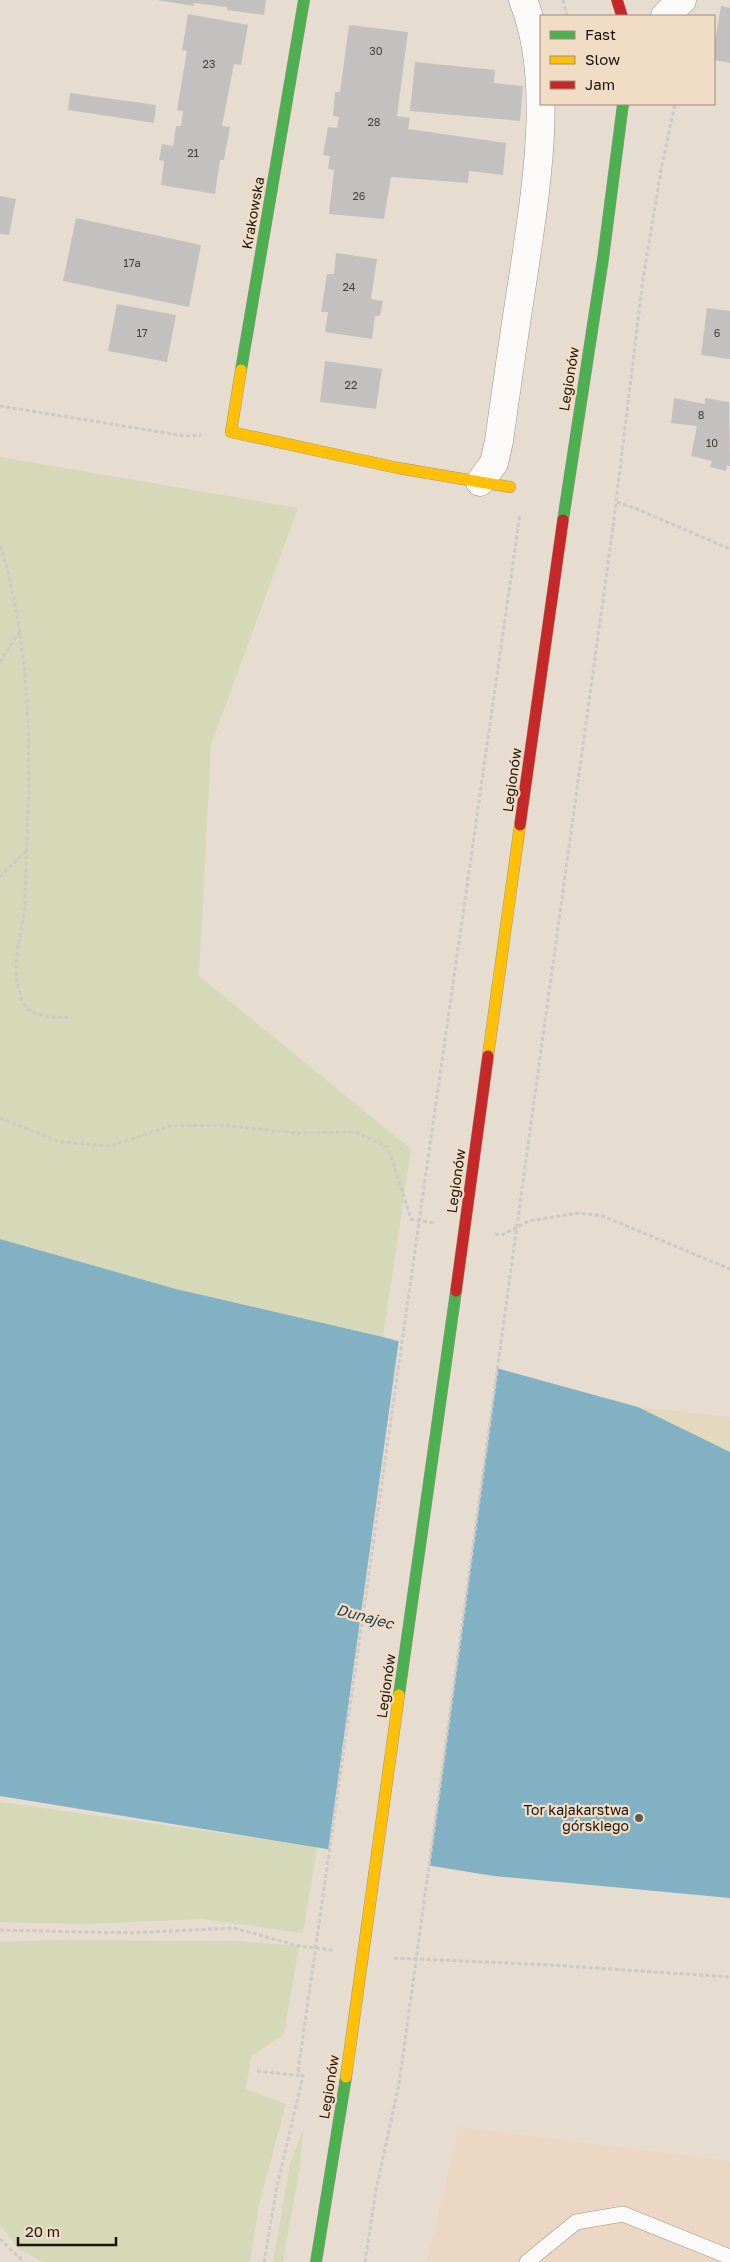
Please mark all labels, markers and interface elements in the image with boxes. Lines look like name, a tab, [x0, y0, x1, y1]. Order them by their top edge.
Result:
legend	[540, 15, 715, 105]
text: Fast	[585, 25, 616, 43]
house number: 30	[369, 44, 383, 57]
text: Slow	[585, 50, 620, 68]
house number: 23	[203, 57, 215, 70]
text: Jam	[585, 75, 615, 93]
house number: 28	[367, 115, 381, 128]
house number: 21	[187, 146, 199, 159]
street label: Krakowska	[238, 175, 267, 250]
house number: 26	[352, 189, 366, 202]
house number: 17a	[123, 256, 141, 269]
house number: 24	[342, 280, 356, 293]
house number: 17	[136, 326, 148, 339]
house number: 6	[714, 326, 721, 339]
street label: Legionów	[555, 346, 582, 412]
house number: 22	[345, 378, 357, 391]
house number: 8	[698, 408, 705, 421]
house number: 10	[706, 436, 718, 449]
street label: Legionów	[499, 747, 524, 813]
street label: Legionów	[443, 1148, 468, 1214]
water label: Dunajec	[335, 1600, 396, 1633]
street label: Legionów	[373, 1653, 398, 1719]
place label: Tor kajakarstwa górskiego	[524, 1801, 629, 1834]
marker: Tor kajakarstwa górskiego	[633, 1812, 645, 1824]
street label: Legionów	[315, 2054, 342, 2120]
scale bar	[18, 2214, 115, 2246]
text: 20 m	[25, 2222, 60, 2240]

